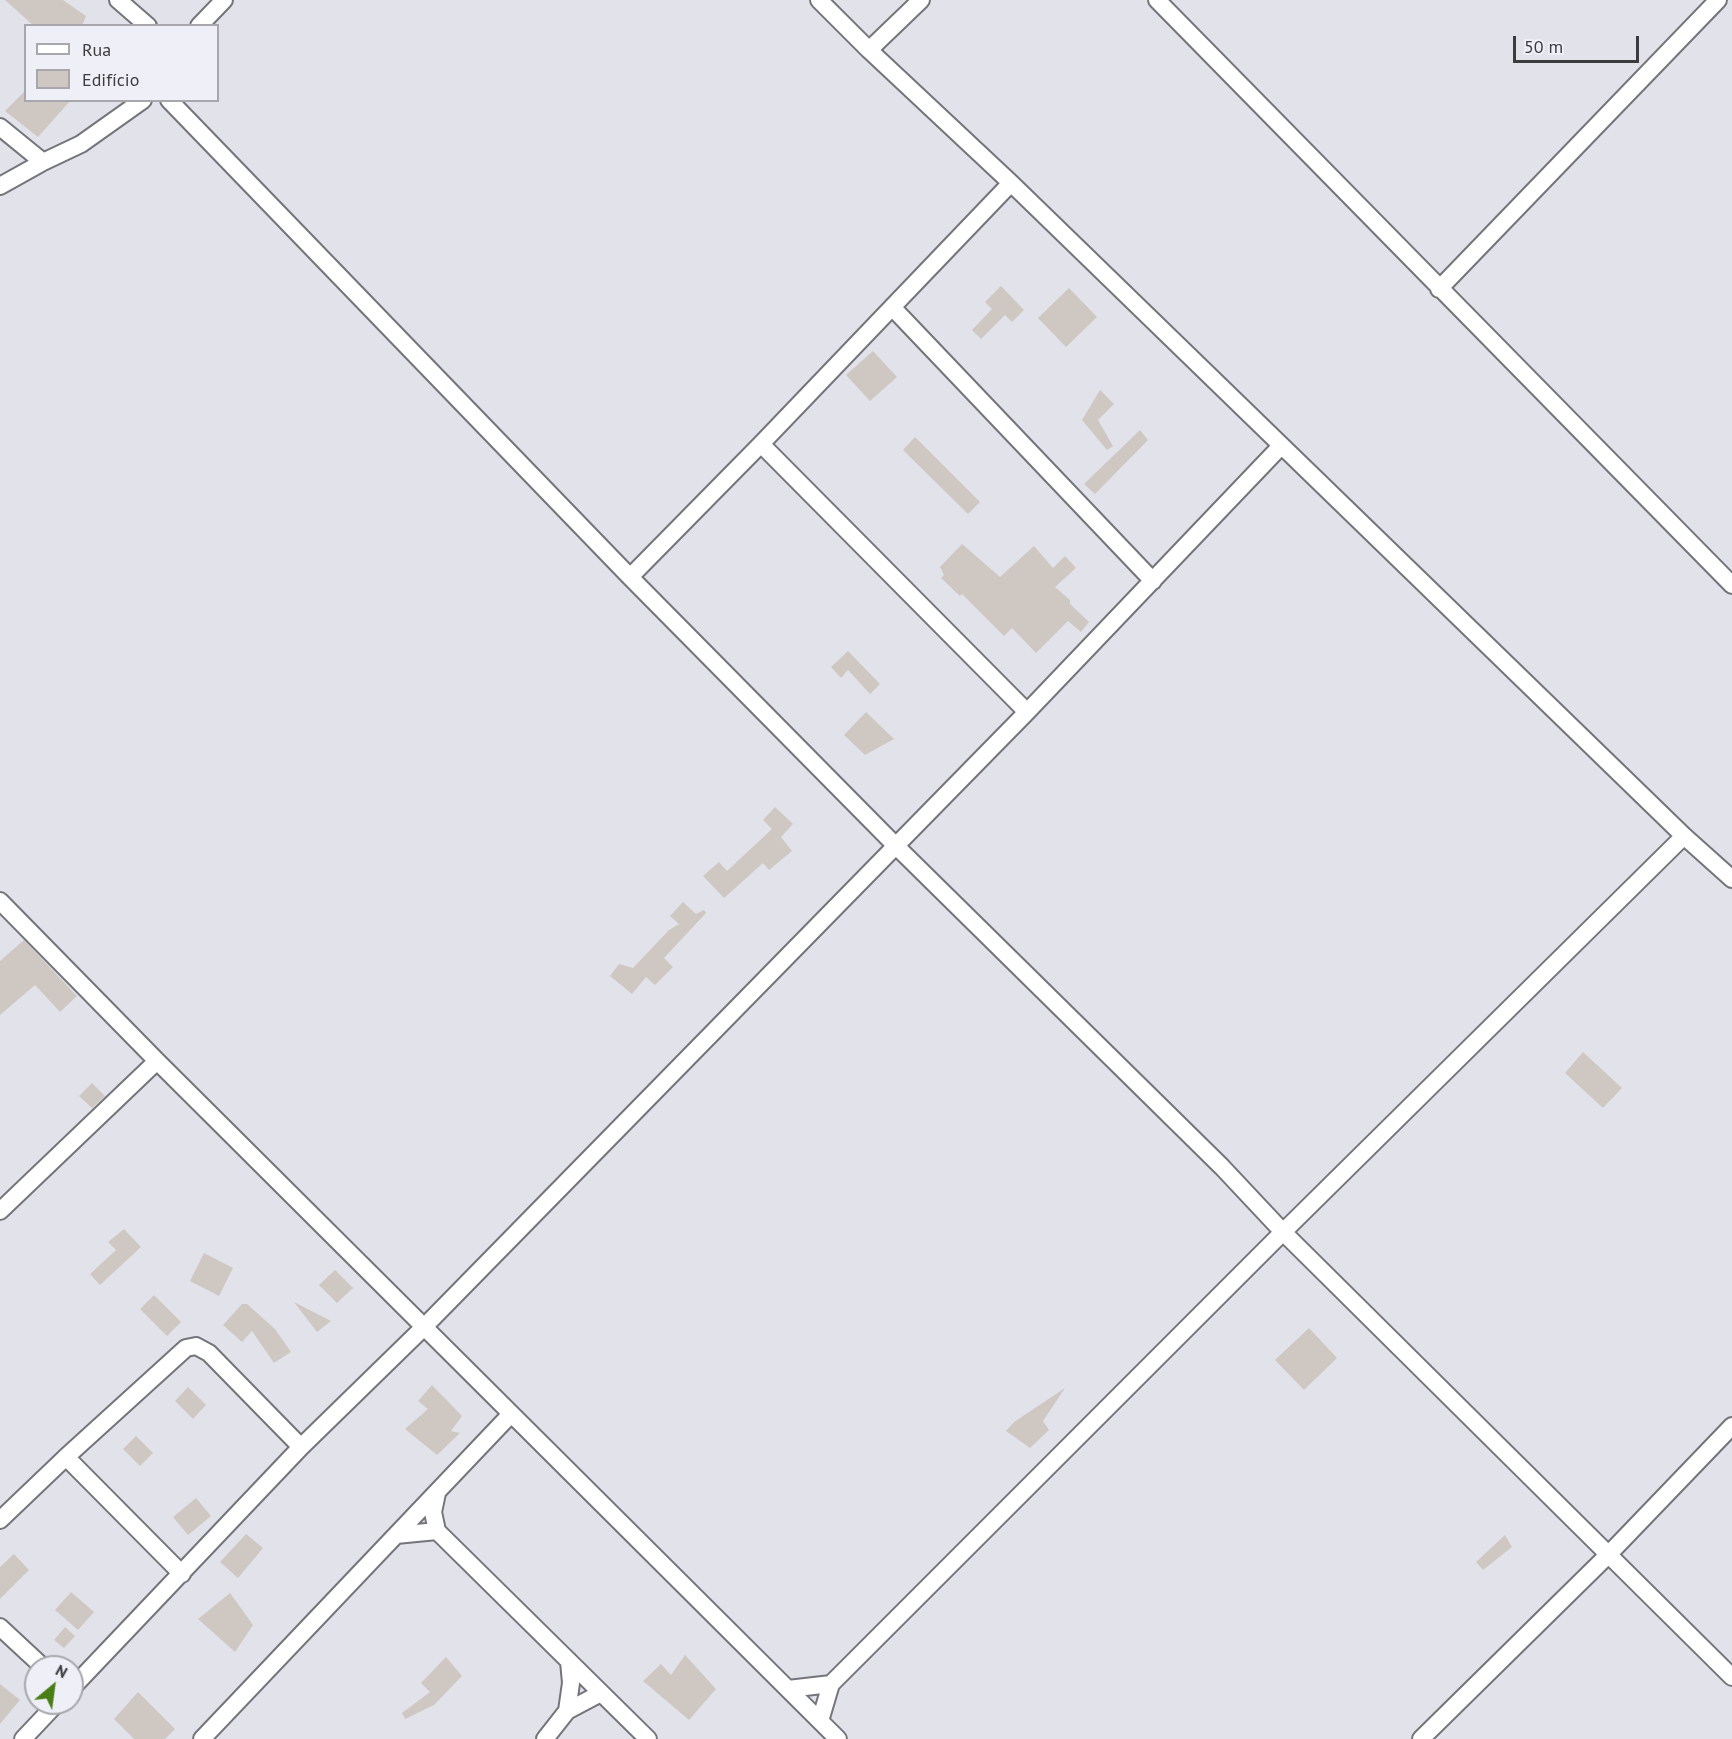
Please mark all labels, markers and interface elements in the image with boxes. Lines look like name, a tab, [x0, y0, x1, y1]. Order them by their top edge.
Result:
legend	[24, 24, 219, 102]
scale bar	[1516, 24, 1642, 62]
text: 50 m	[1524, 35, 1563, 58]
text: Rua	[82, 38, 111, 61]
text: Edifício	[82, 68, 139, 91]
north arrow	[24, 1655, 84, 1715]
text: N	[52, 1660, 71, 1682]

